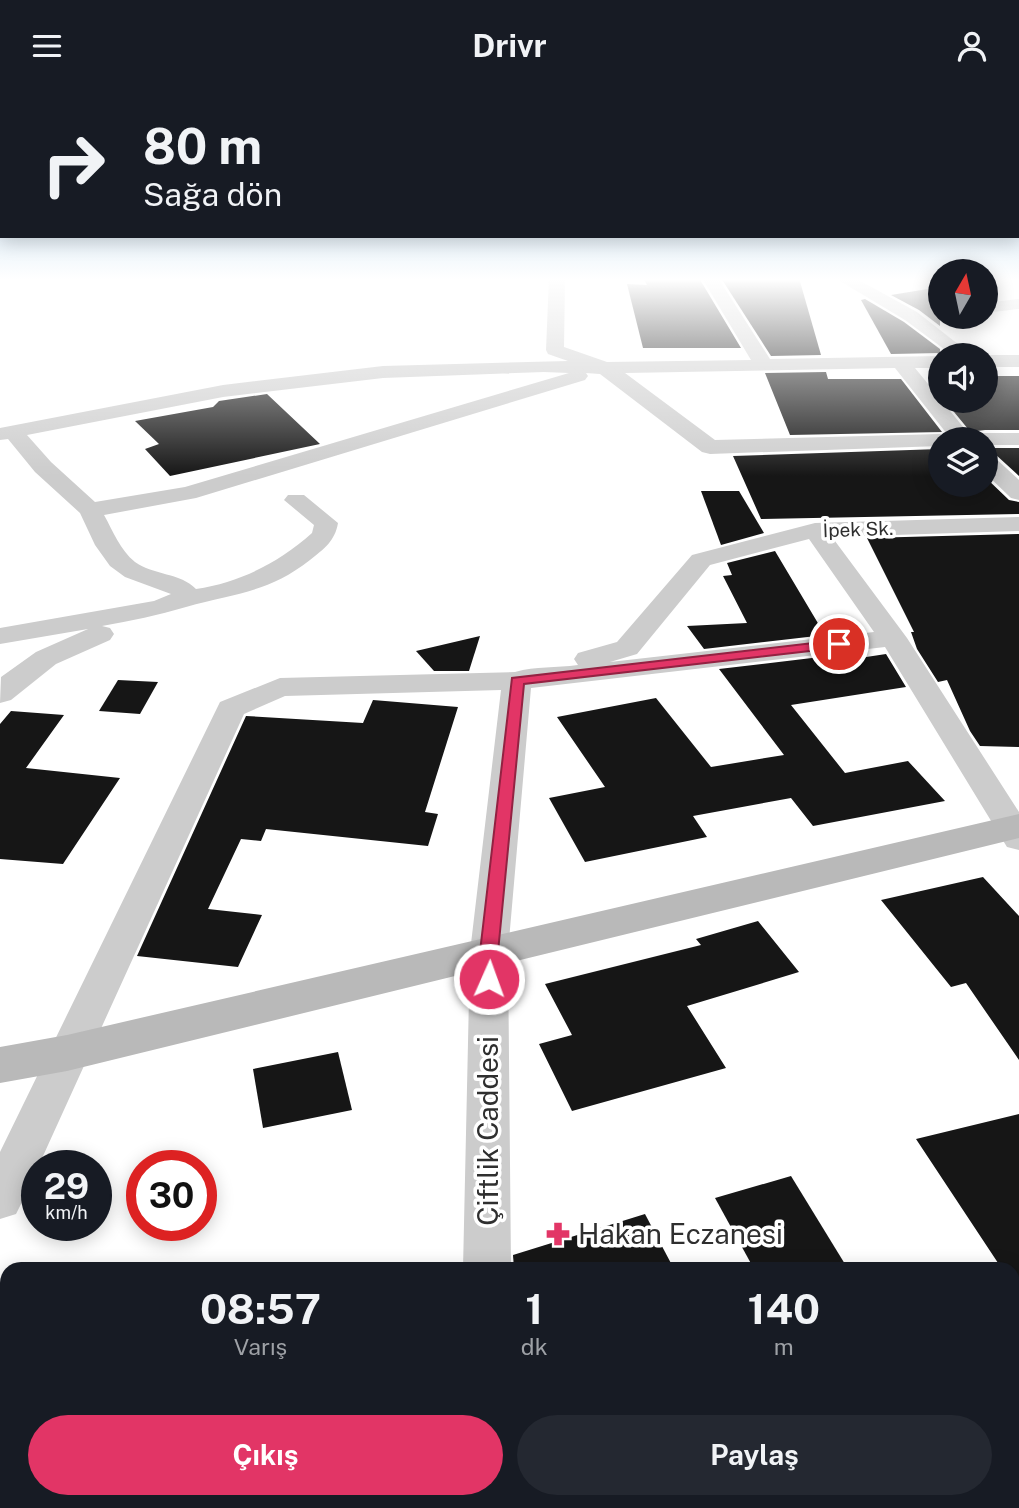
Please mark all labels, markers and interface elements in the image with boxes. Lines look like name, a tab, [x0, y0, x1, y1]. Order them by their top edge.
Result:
icon: menu	[28, 27, 66, 65]
text: Drivr	[472, 27, 547, 64]
icon: person	[953, 27, 991, 65]
text: 80 m	[143, 117, 262, 175]
icon: right	[28, 119, 119, 210]
text: Sağa dön	[143, 176, 282, 213]
north arrow	[928, 259, 998, 329]
map controls	[928, 259, 998, 497]
button: sound	[928, 343, 998, 413]
button: layers	[928, 427, 998, 497]
street label: İpek Sk.	[822, 517, 894, 541]
pin	[809, 614, 869, 674]
icon: arrive	[820, 625, 858, 663]
position arrow	[452, 942, 526, 1016]
street label: Çiftlik Caddesi	[471, 1036, 504, 1226]
speed limit sign: 30	[126, 1150, 217, 1241]
text: 29	[44, 1166, 89, 1207]
text: km/h	[45, 1202, 88, 1223]
place label: Hakan Eczanesi	[578, 1217, 783, 1250]
pharmacy icon: Hakan Eczanesi	[544, 1220, 572, 1248]
text: 08:57	[200, 1284, 321, 1333]
text: 1	[525, 1284, 543, 1333]
text: 140	[748, 1284, 820, 1333]
text: Varış	[234, 1333, 287, 1360]
text: dk	[521, 1333, 548, 1360]
text: m	[774, 1333, 794, 1360]
button: Çıkış	[28, 1415, 503, 1495]
button: Paylaş	[517, 1415, 992, 1495]

